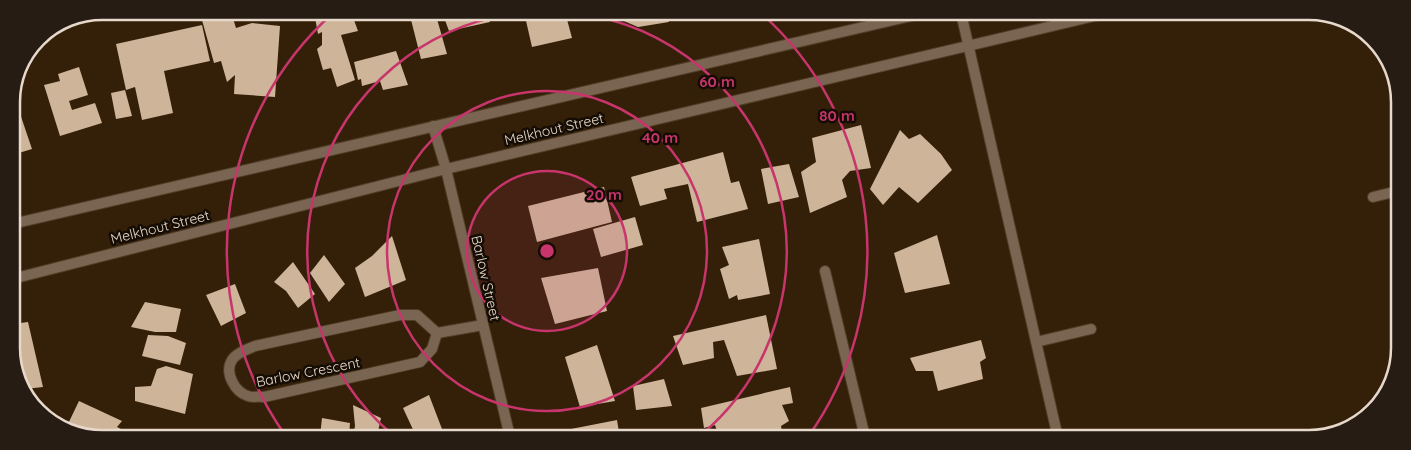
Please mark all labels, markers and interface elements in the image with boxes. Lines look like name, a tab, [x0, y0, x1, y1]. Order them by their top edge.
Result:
text: 60 m	[699, 72, 735, 91]
text: 80 m	[819, 106, 855, 125]
street label: Melkhout Street	[503, 109, 606, 149]
text: 40 m	[642, 128, 678, 147]
text: 20 m	[586, 185, 622, 204]
street label: Melkhout Street	[109, 206, 212, 248]
street label: Barlow Street	[467, 234, 505, 323]
centre of rings	[538, 242, 556, 260]
street label: Barlow Crescent	[254, 353, 362, 391]

